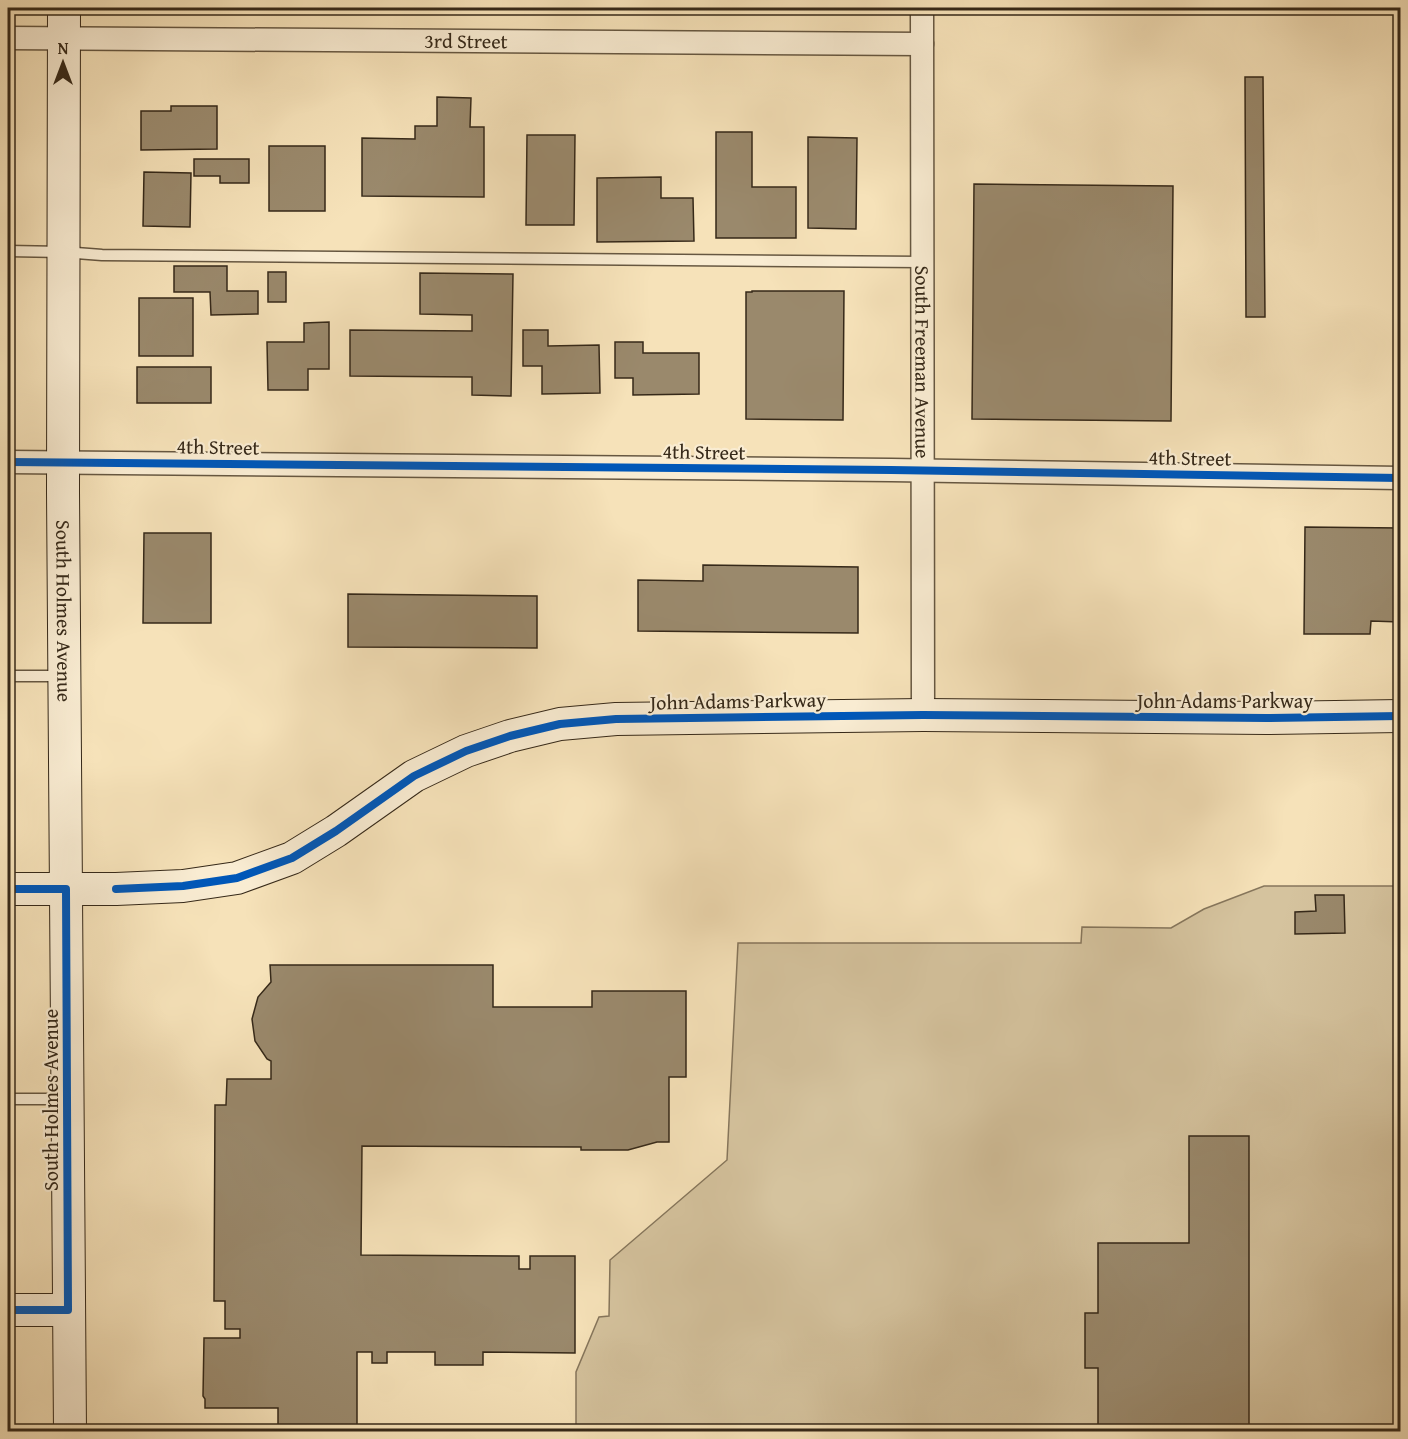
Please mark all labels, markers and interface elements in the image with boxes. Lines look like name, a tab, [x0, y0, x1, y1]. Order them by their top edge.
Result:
street label: 3rd Street	[424, 26, 508, 55]
north arrow	[33, 33, 93, 93]
text: N	[58, 36, 69, 60]
street label: South Freeman Avenue	[908, 266, 938, 458]
street label: 4th Street	[176, 431, 260, 462]
street label: 4th Street	[662, 436, 746, 467]
street label: 4th Street	[1148, 442, 1232, 473]
street label: South Holmes Avenue	[49, 520, 80, 702]
street label: John Adams Parkway	[647, 684, 826, 717]
street label: John Adams Parkway	[1134, 686, 1313, 715]
street label: South Holmes Avenue	[36, 1009, 65, 1191]

